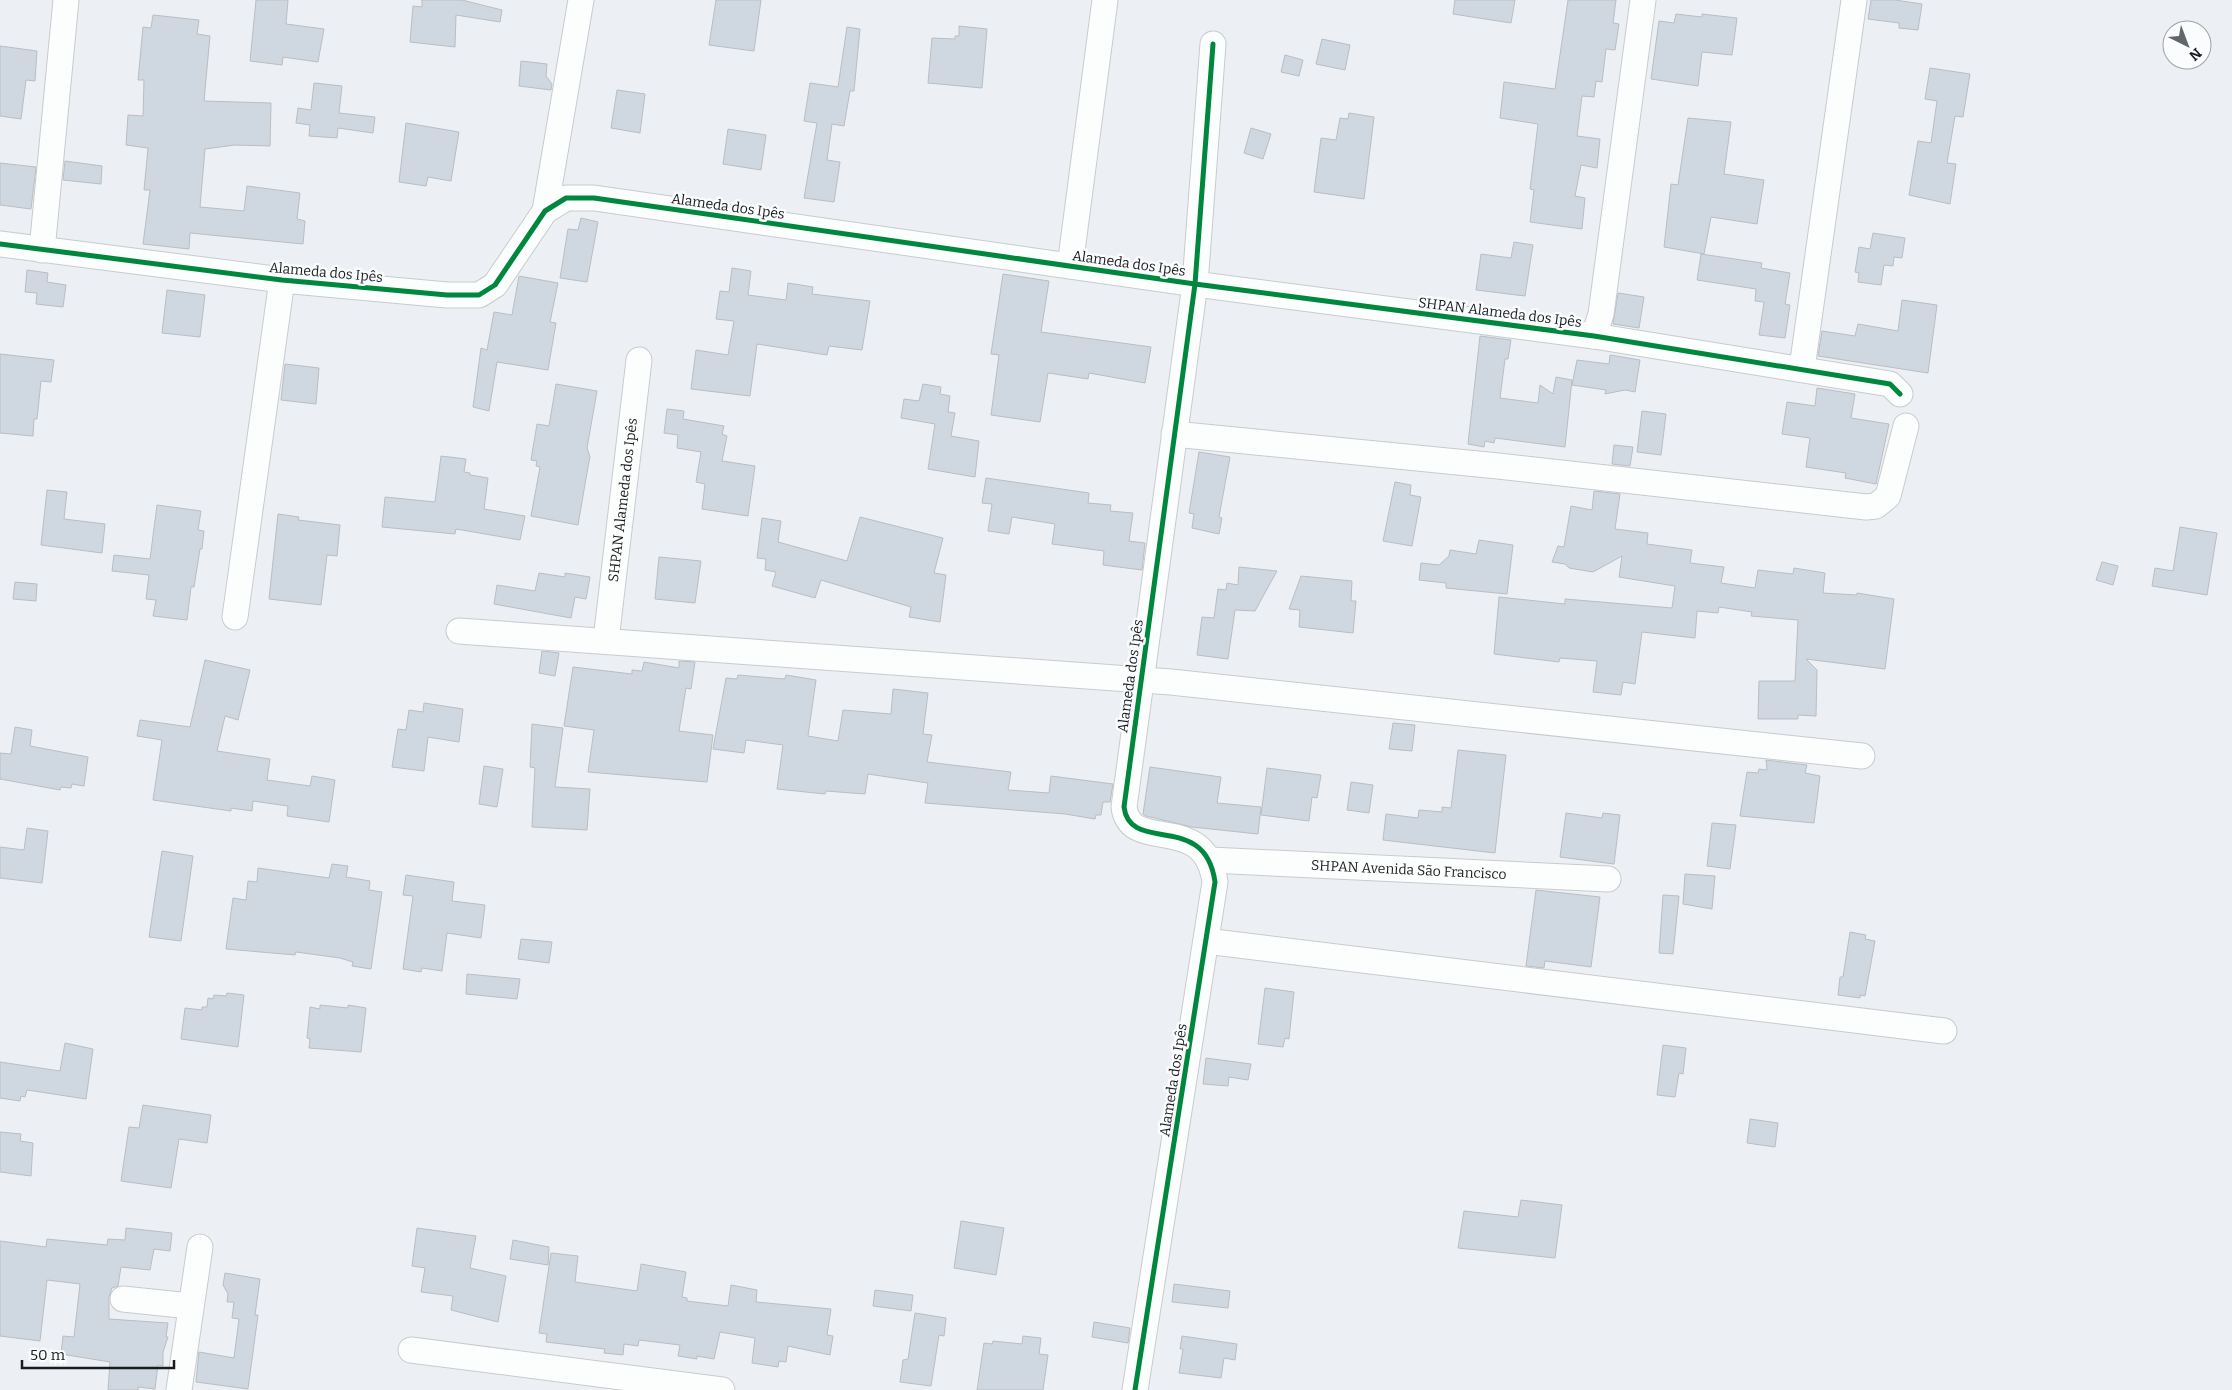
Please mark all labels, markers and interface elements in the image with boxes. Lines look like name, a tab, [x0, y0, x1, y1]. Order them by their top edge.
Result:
north arrow	[2162, 20, 2212, 70]
text: N	[2186, 44, 2205, 64]
street label: Alameda dos Ipês	[670, 190, 786, 223]
street label: Alameda dos Ipês	[1071, 247, 1187, 280]
street label: Alameda dos Ipês	[268, 259, 384, 286]
street label: SHPAN Alameda dos Ipês	[1417, 294, 1583, 331]
street label: SHPAN Alameda dos Ipês	[605, 417, 641, 583]
street label: Alameda dos Ipês	[1114, 618, 1147, 734]
street label: SHPAN Avenida São Francisco	[1311, 857, 1507, 883]
street label: Alameda dos Ipês	[1156, 1022, 1191, 1138]
scale bar	[22, 1338, 175, 1370]
text: 50 m	[30, 1346, 66, 1364]

